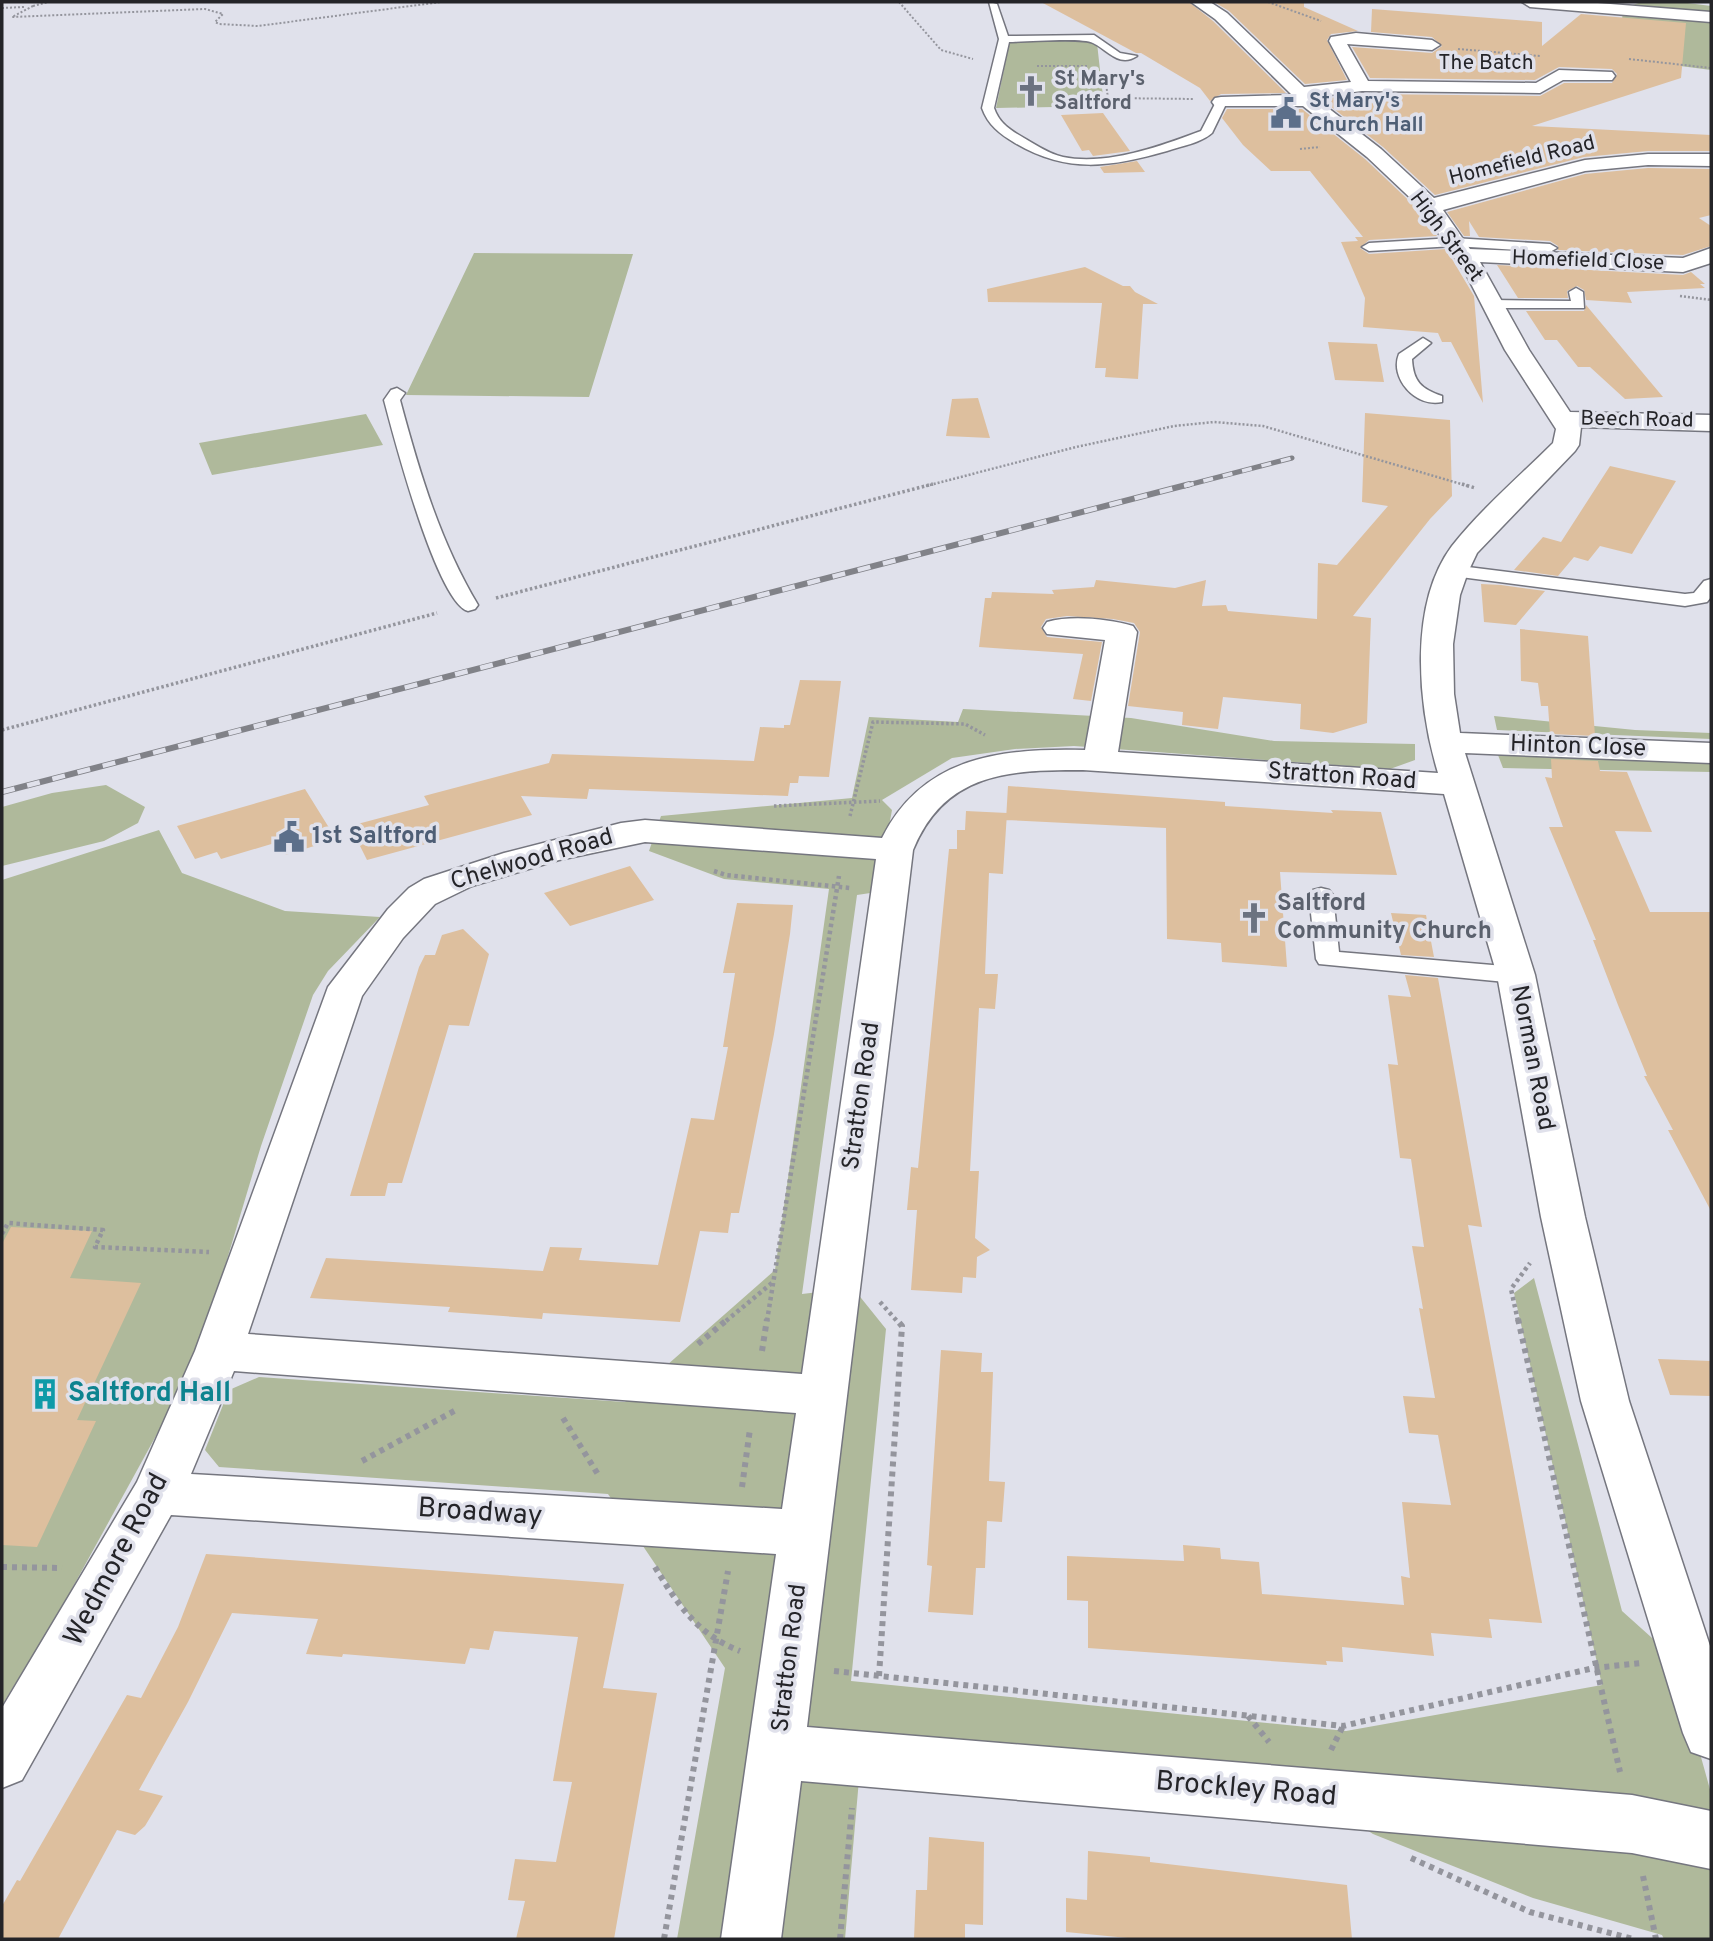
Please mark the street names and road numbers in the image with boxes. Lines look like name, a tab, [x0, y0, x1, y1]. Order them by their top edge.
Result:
street label: The Batch	[1438, 50, 1534, 77]
street label: Homefield Road	[1446, 130, 1598, 192]
street label: High Street	[1403, 186, 1489, 288]
street label: Homefield Close	[1511, 245, 1665, 277]
street label: Beech Road	[1580, 406, 1694, 434]
street label: Hinton Close	[1509, 730, 1647, 764]
street label: Stratton Road	[1267, 757, 1417, 797]
street label: Chelwood Road	[447, 822, 617, 898]
street label: Norman Road	[1503, 983, 1561, 1133]
street label: Stratton Road	[837, 1020, 887, 1172]
street label: Wedmore Road	[56, 1467, 178, 1653]
street label: Broadway	[417, 1491, 543, 1535]
street label: Stratton Road	[766, 1582, 814, 1734]
street label: Brockley Road	[1154, 1764, 1338, 1816]

